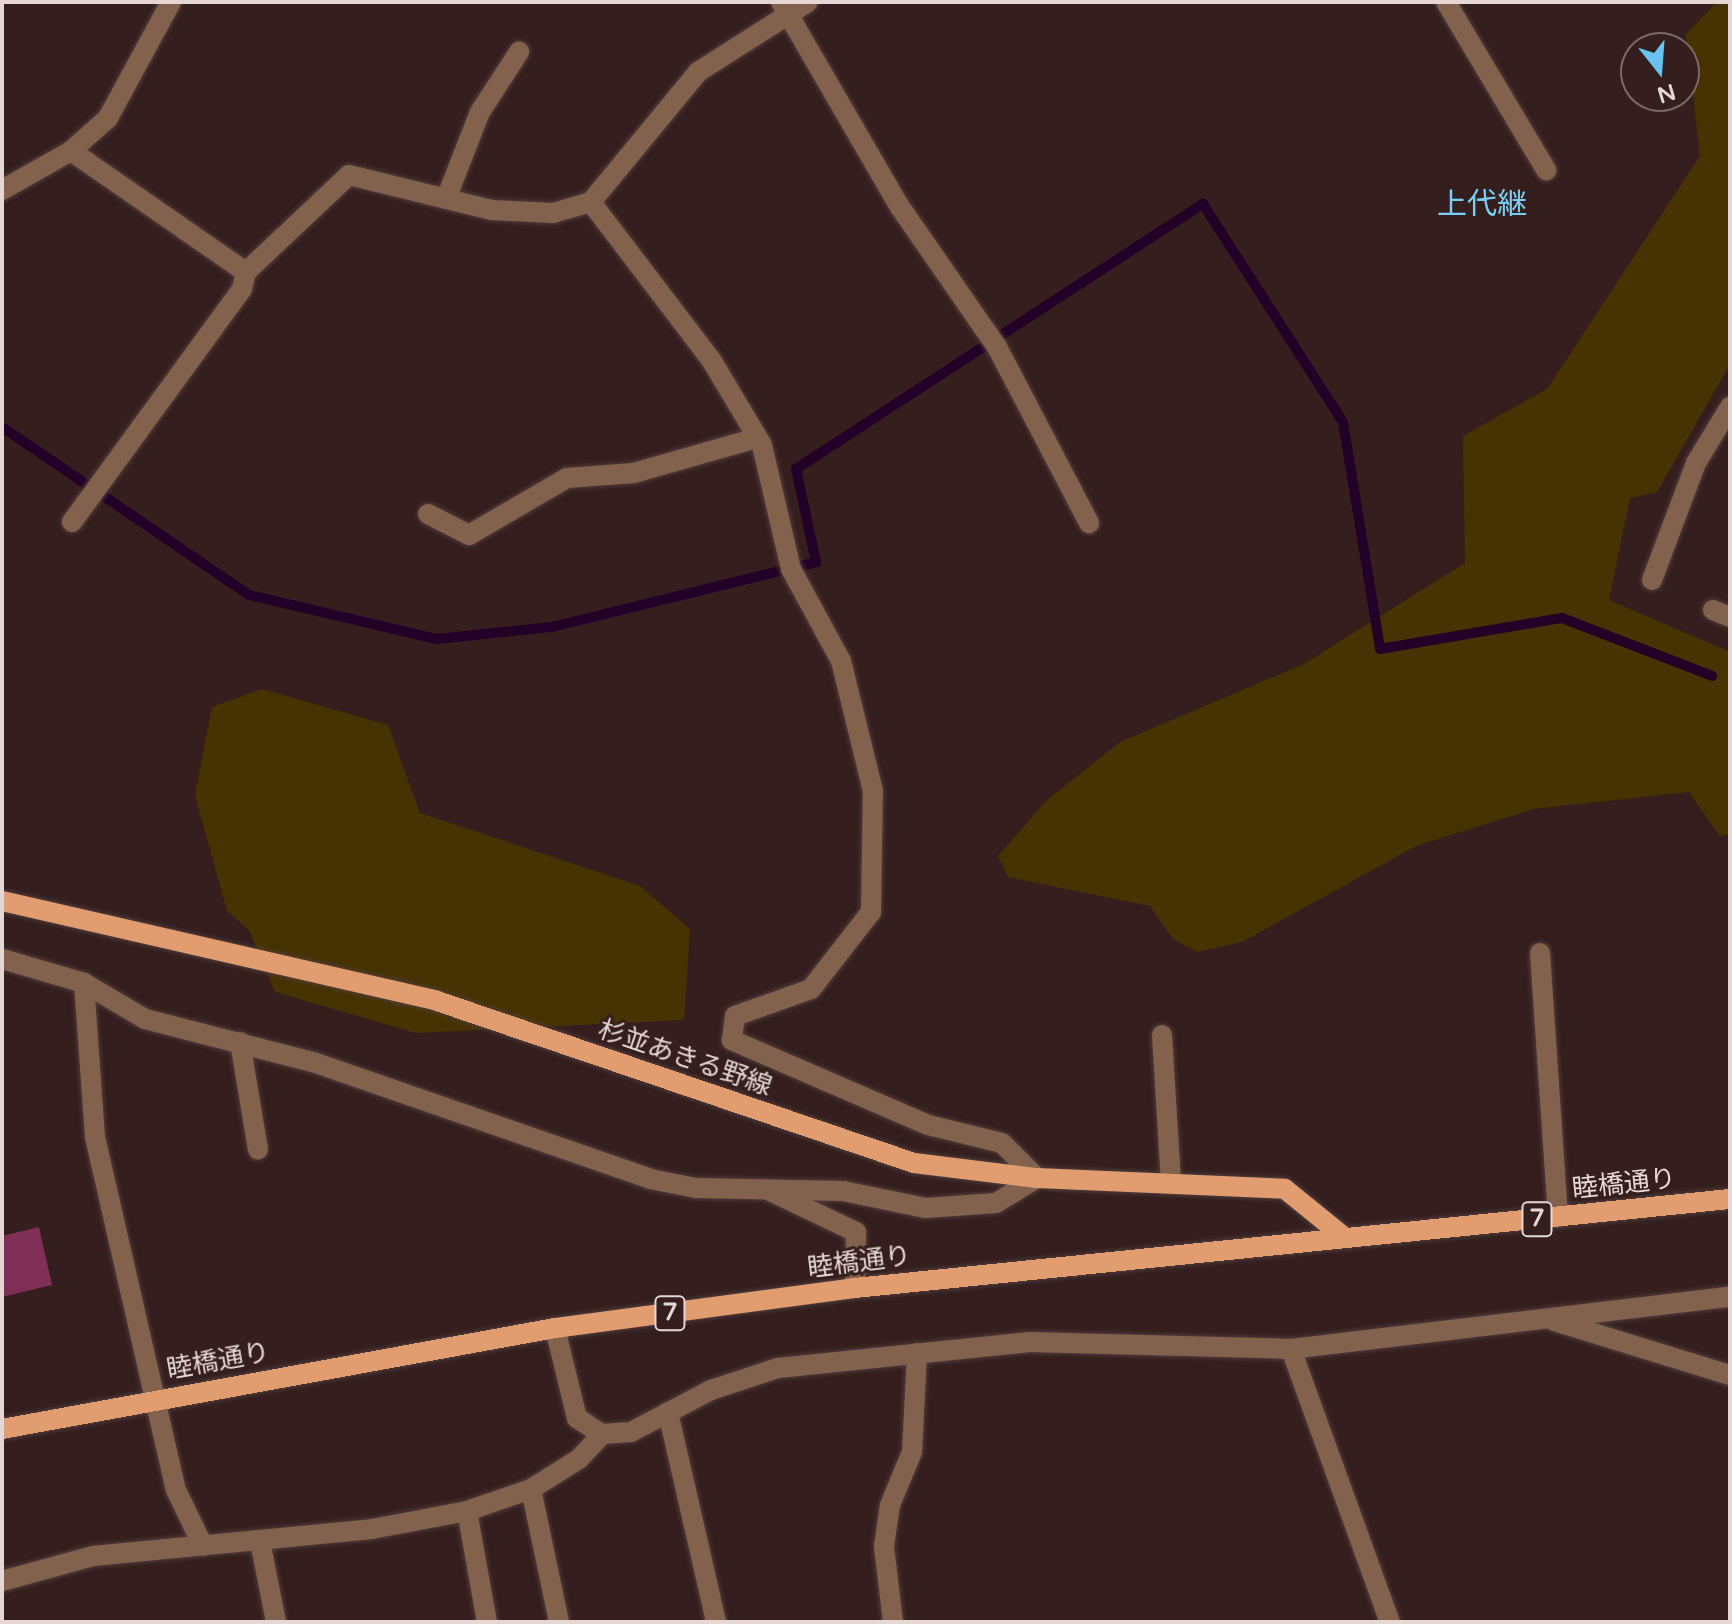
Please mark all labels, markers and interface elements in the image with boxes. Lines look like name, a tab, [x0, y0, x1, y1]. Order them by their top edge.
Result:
north arrow	[1620, 32, 1700, 112]
text: N	[1654, 78, 1679, 108]
district label: 上代継	[1437, 187, 1527, 223]
street label: 杉並あきる野線	[594, 1014, 776, 1102]
street label: 睦橋通り	[1571, 1163, 1677, 1205]
road number: 7	[1521, 1199, 1553, 1239]
street label: 睦橋通り	[805, 1240, 913, 1284]
road number: 7	[654, 1293, 686, 1333]
street label: 睦橋通り	[164, 1337, 272, 1385]

